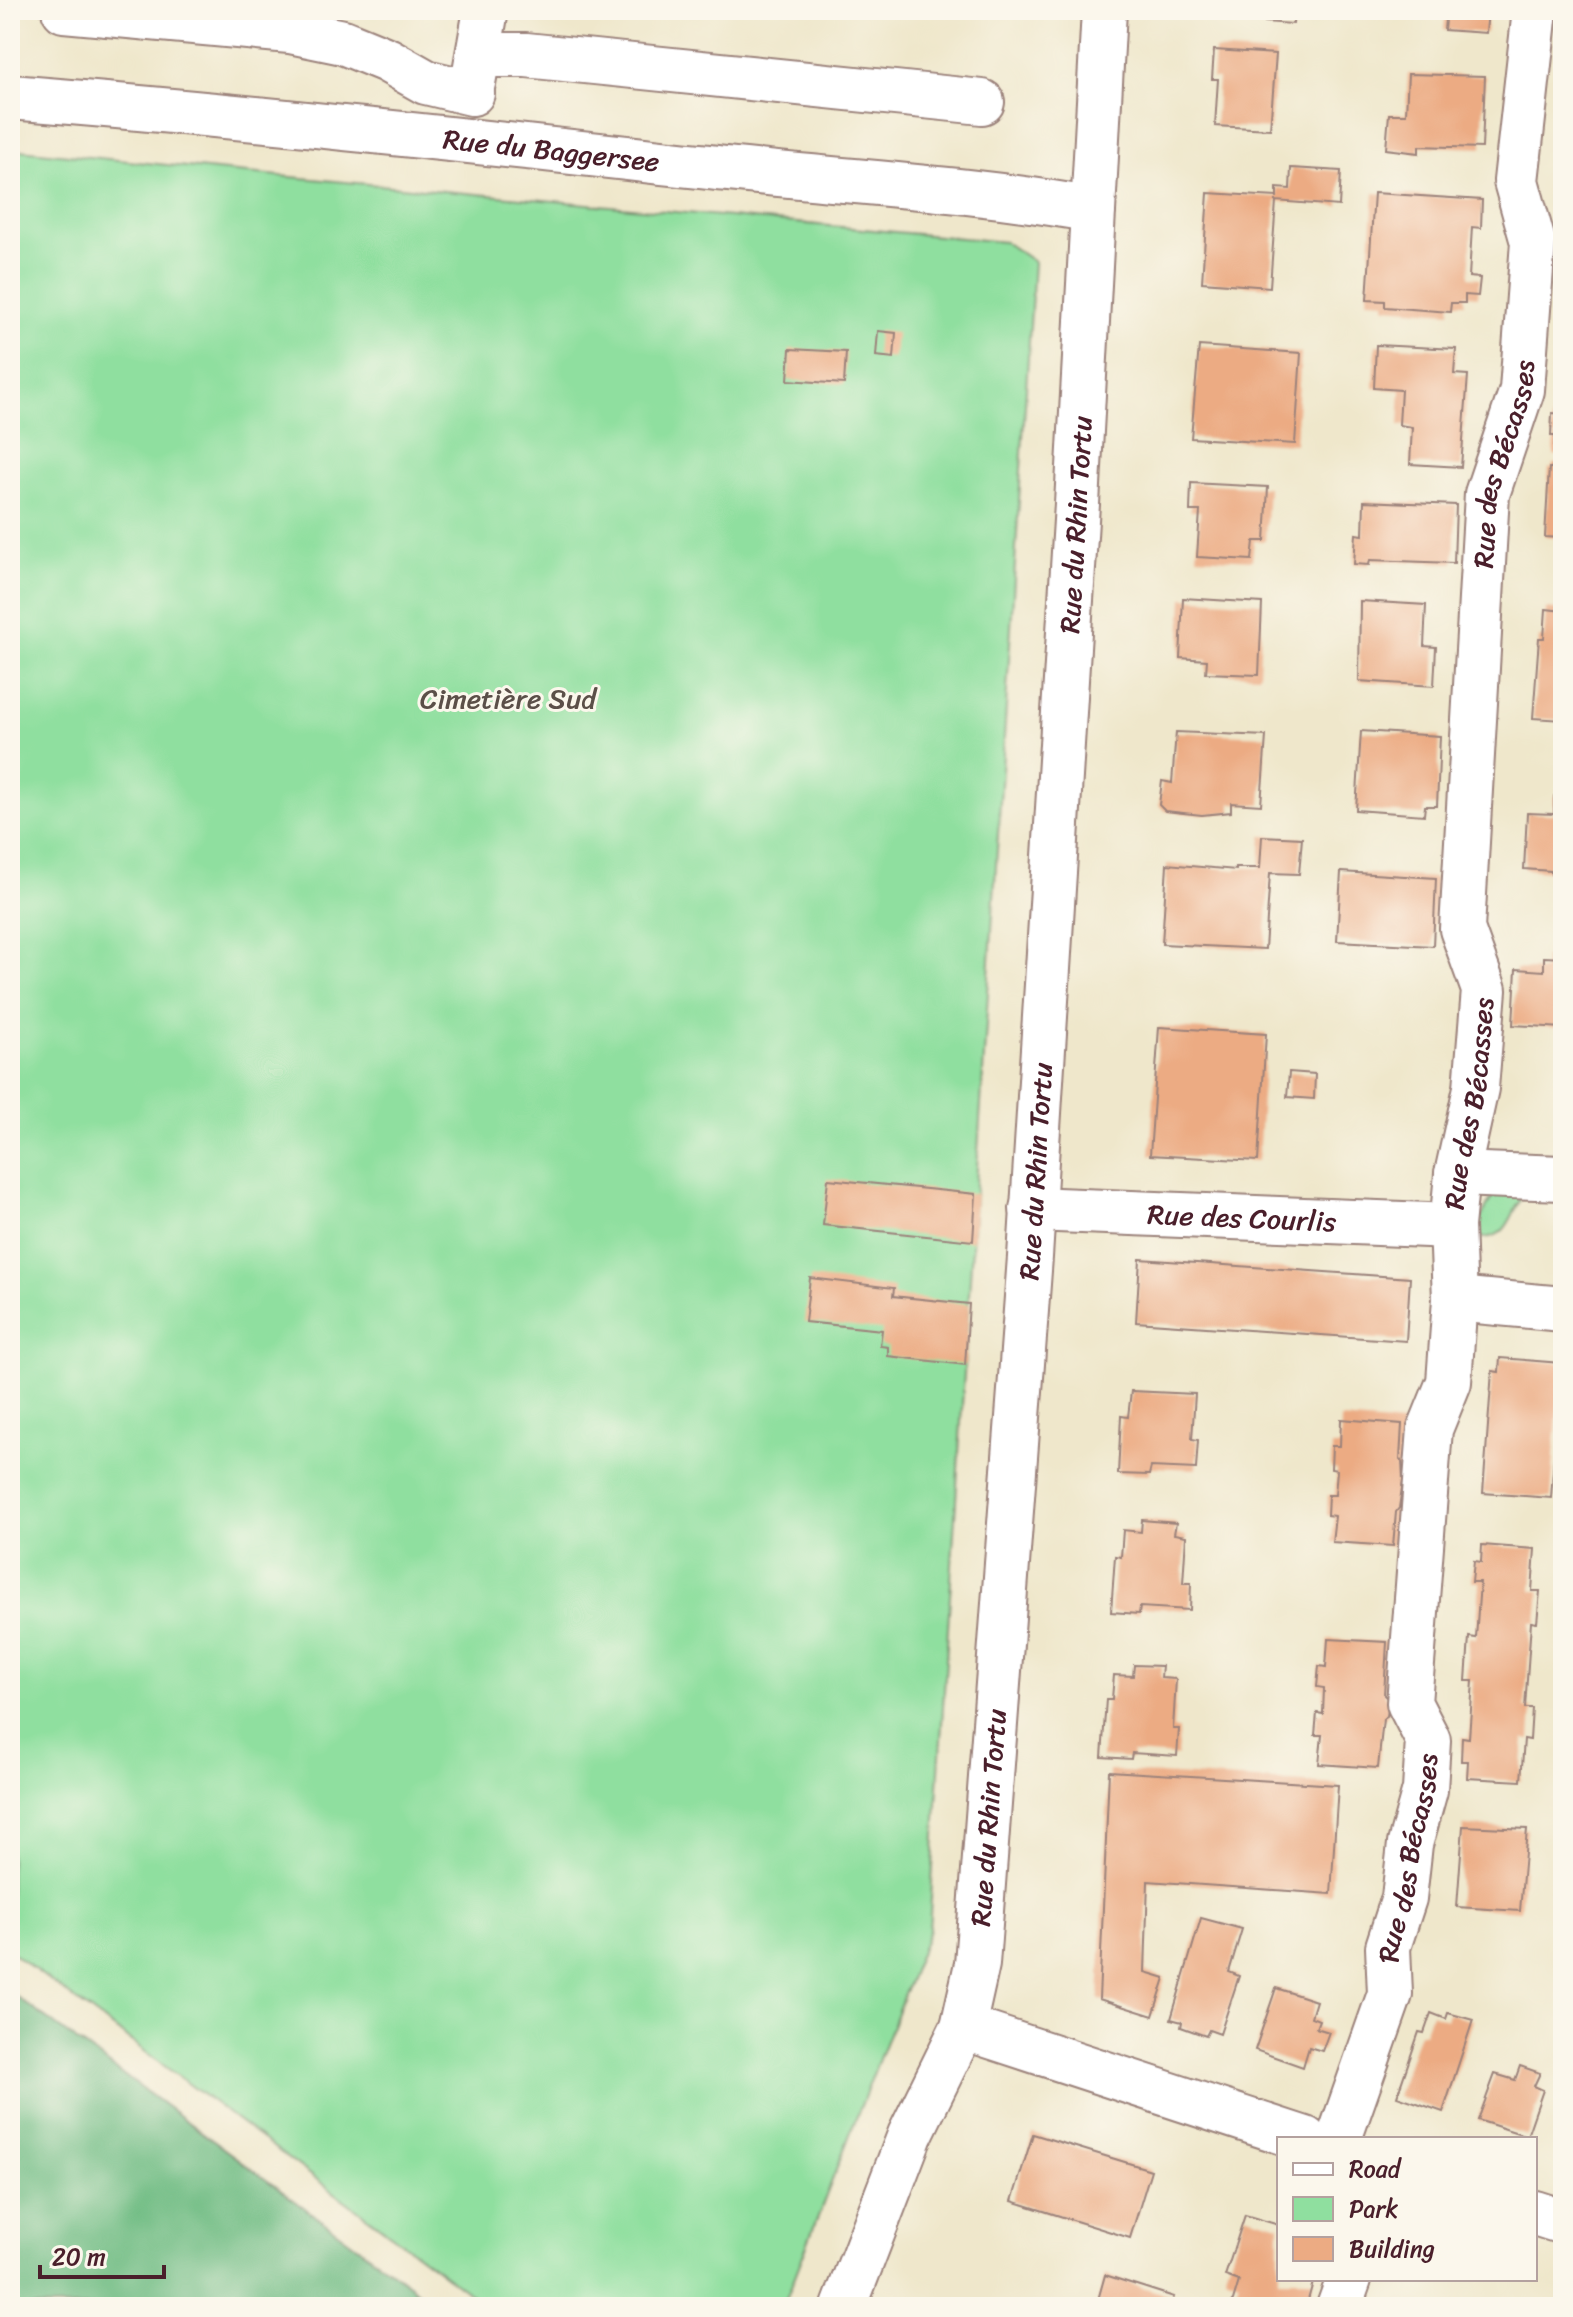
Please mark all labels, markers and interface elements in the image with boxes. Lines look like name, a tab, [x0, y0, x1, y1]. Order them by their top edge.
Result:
street label: Rue du Baggersee	[441, 114, 662, 186]
street label: Rue des Bécasses	[1459, 358, 1549, 570]
street label: Rue du Rhin Tortu	[1045, 414, 1107, 635]
park label: Cimetière Sud	[420, 674, 598, 723]
street label: Rue des Bécasses	[1430, 995, 1508, 1212]
street label: Rue du Rhin Tortu	[1004, 1061, 1067, 1282]
street label: Rue des Courlis	[1146, 1190, 1337, 1246]
street label: Rue du Rhin Tortu	[956, 1707, 1021, 1928]
street label: Rue des Bécasses	[1364, 1752, 1452, 1964]
legend	[1277, 2137, 1537, 2281]
text: Road	[1349, 2148, 1403, 2190]
text: Park	[1349, 2188, 1398, 2230]
text: Building	[1349, 2228, 1435, 2270]
scale bar	[40, 2229, 164, 2279]
text: 20 m	[52, 2236, 106, 2278]

